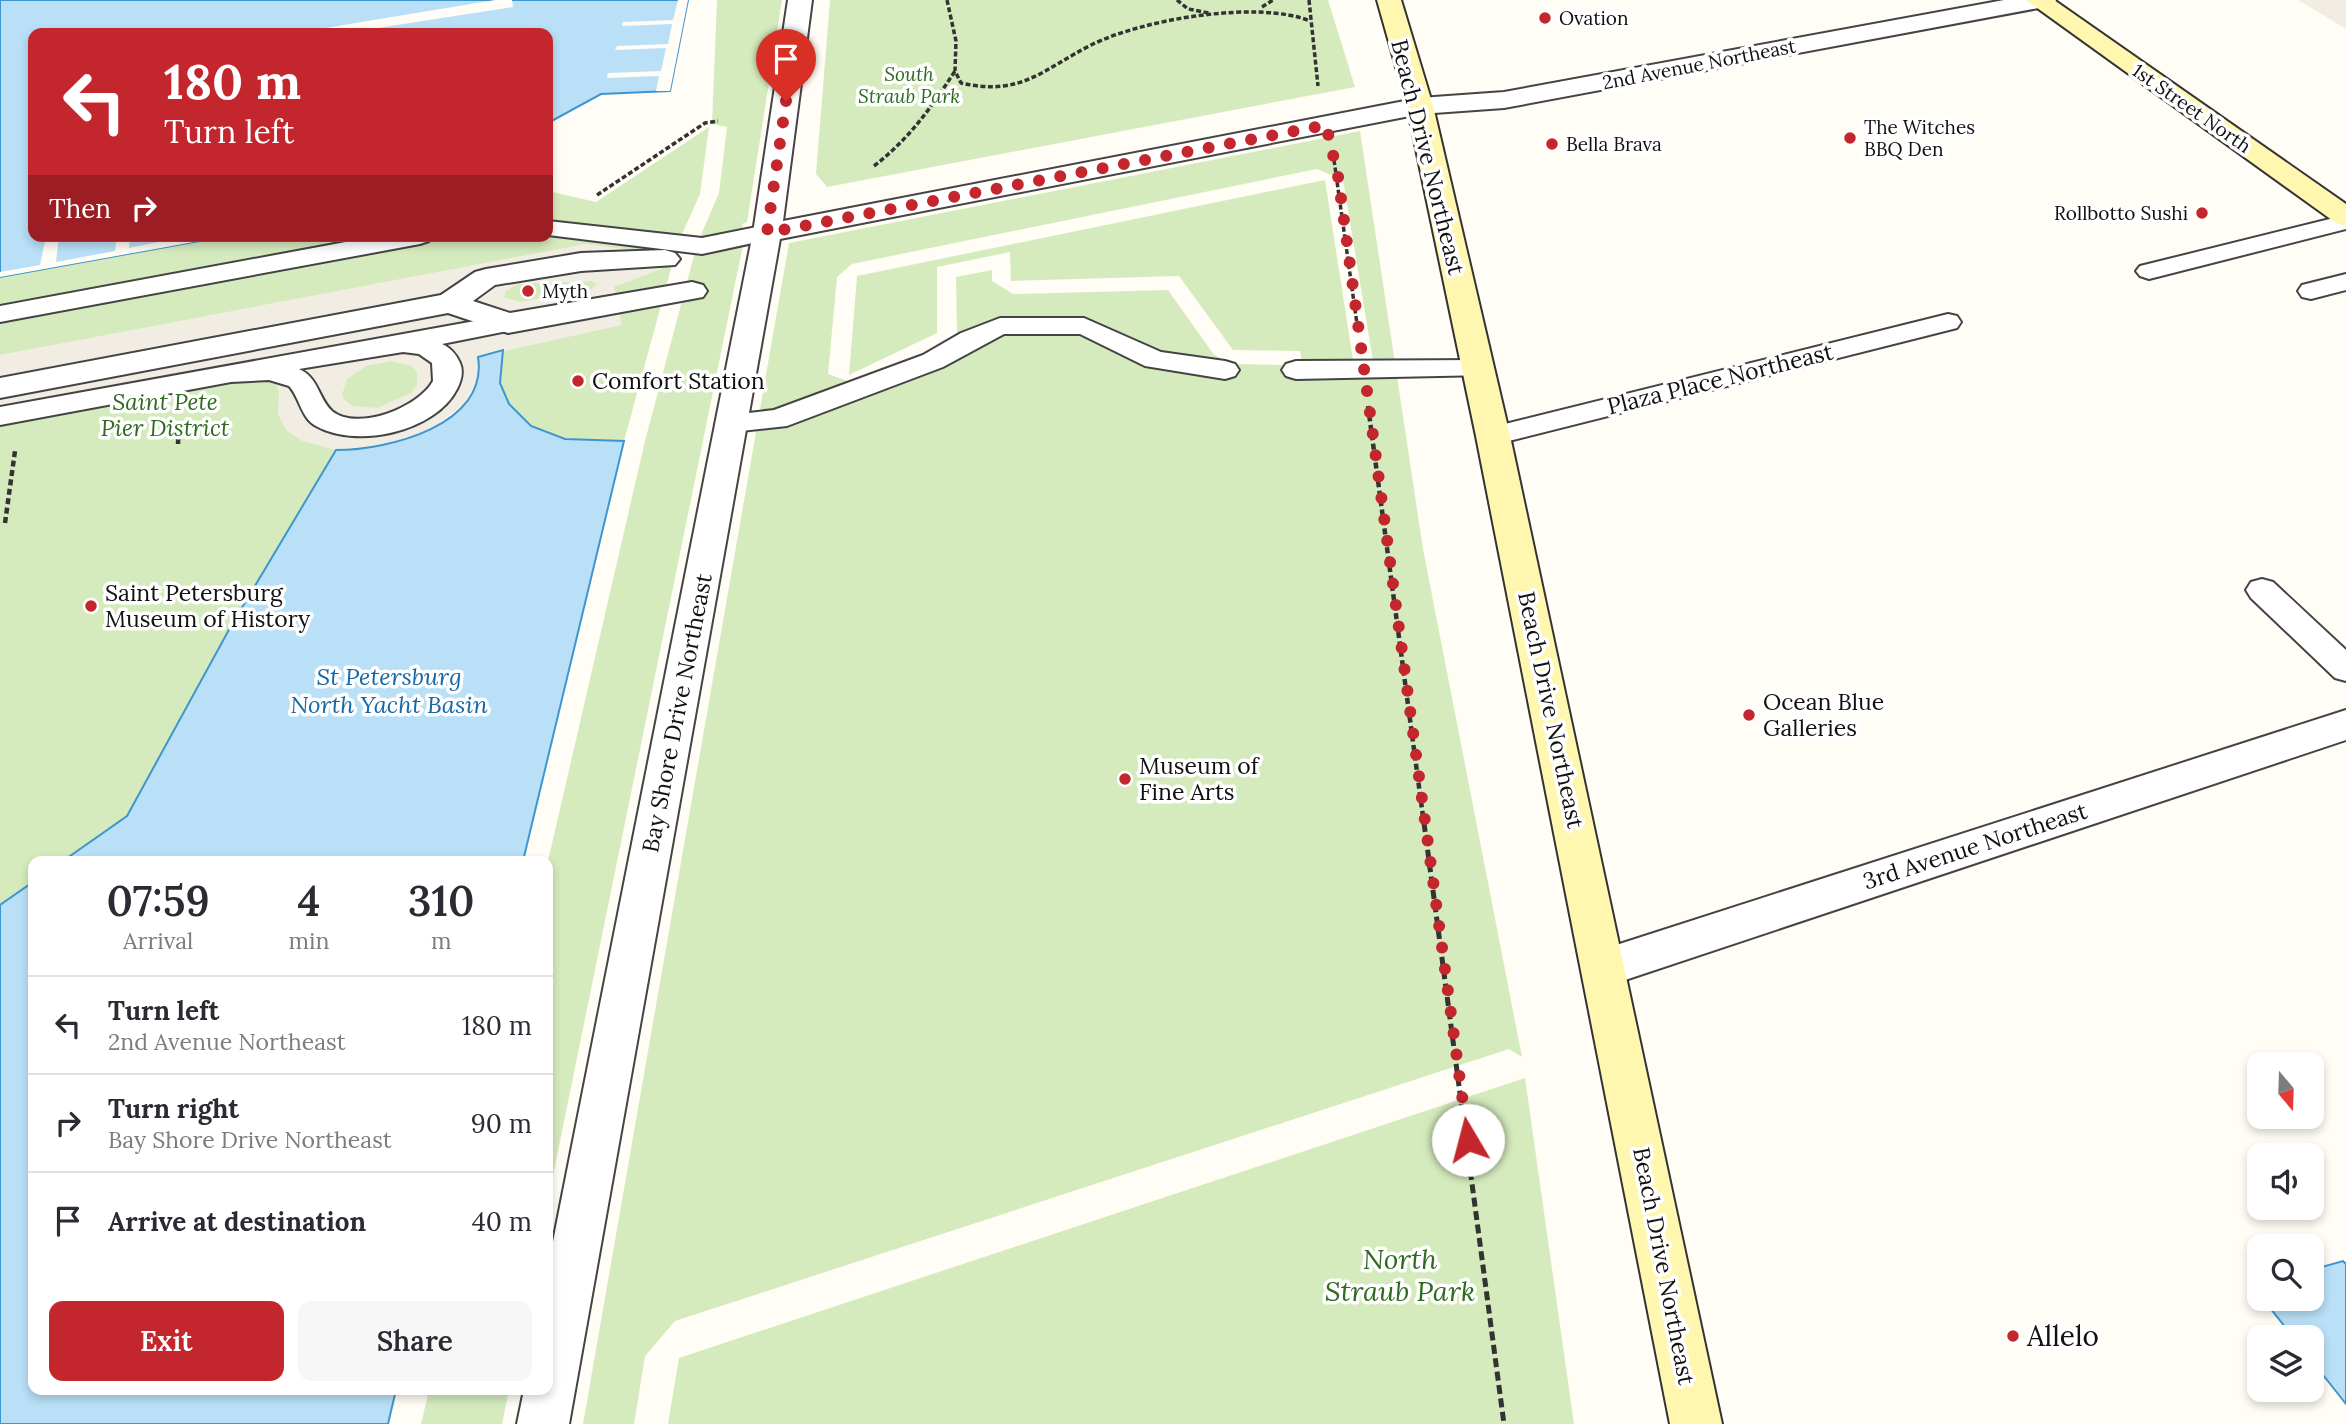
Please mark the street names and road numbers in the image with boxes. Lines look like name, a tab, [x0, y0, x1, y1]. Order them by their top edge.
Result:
street label: 2nd Avenue Northeast	[1600, 33, 1798, 95]
street label: Beach Drive Northeast	[1385, 36, 1472, 278]
street label: 1st Street North	[2128, 58, 2256, 158]
street label: Plaza Place Northeast	[1604, 336, 1836, 421]
street label: Bay Shore Drive Northeast	[635, 571, 718, 855]
street label: Beach Drive Northeast	[1512, 589, 1591, 831]
street label: 3rd Avenue Northeast	[1859, 796, 2091, 895]
street label: Beach Drive Northeast	[1627, 1145, 1702, 1387]

